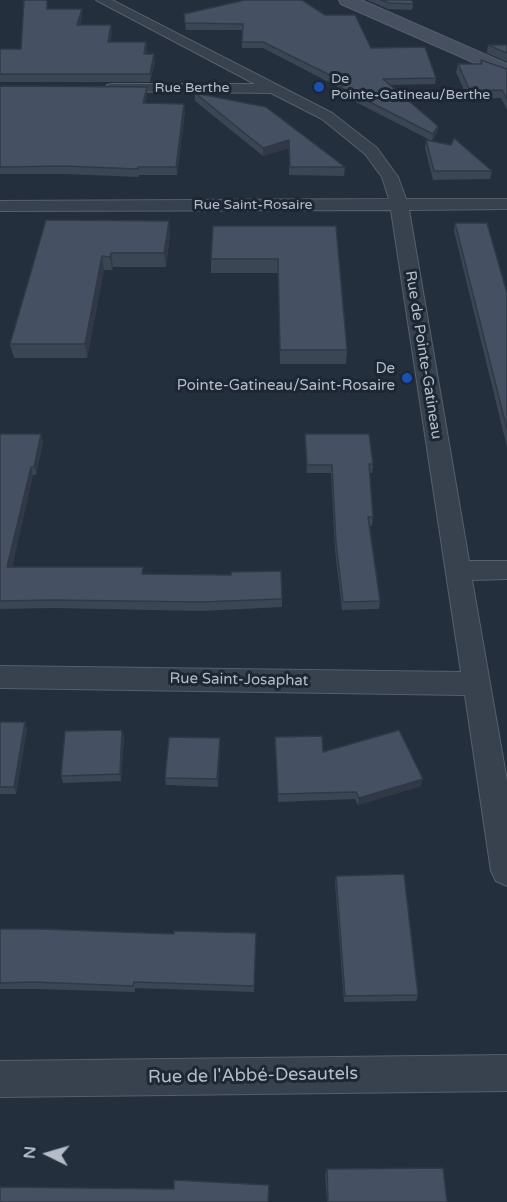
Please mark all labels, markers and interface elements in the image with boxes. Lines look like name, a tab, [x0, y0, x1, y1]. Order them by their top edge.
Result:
place label: De Pointe-Gatineau/Berthe	[331, 71, 490, 104]
street label: Rue Berthe	[155, 80, 229, 96]
marker: De Pointe-Gatineau/Berthe	[312, 80, 326, 94]
street label: Rue Saint-Rosaire	[193, 197, 313, 213]
street label: Rue de Pointe-Gatineau	[401, 270, 445, 440]
place label: De Pointe-Gatineau/Saint-Rosaire	[177, 360, 395, 395]
marker: De Pointe-Gatineau/Saint-Rosaire	[400, 371, 414, 385]
street label: Rue Saint-Josaphat	[169, 670, 309, 690]
street label: Rue de l'Abbé-Desautels	[148, 1063, 358, 1089]
north arrow	[18, 1124, 78, 1184]
text: N	[20, 1145, 41, 1160]

